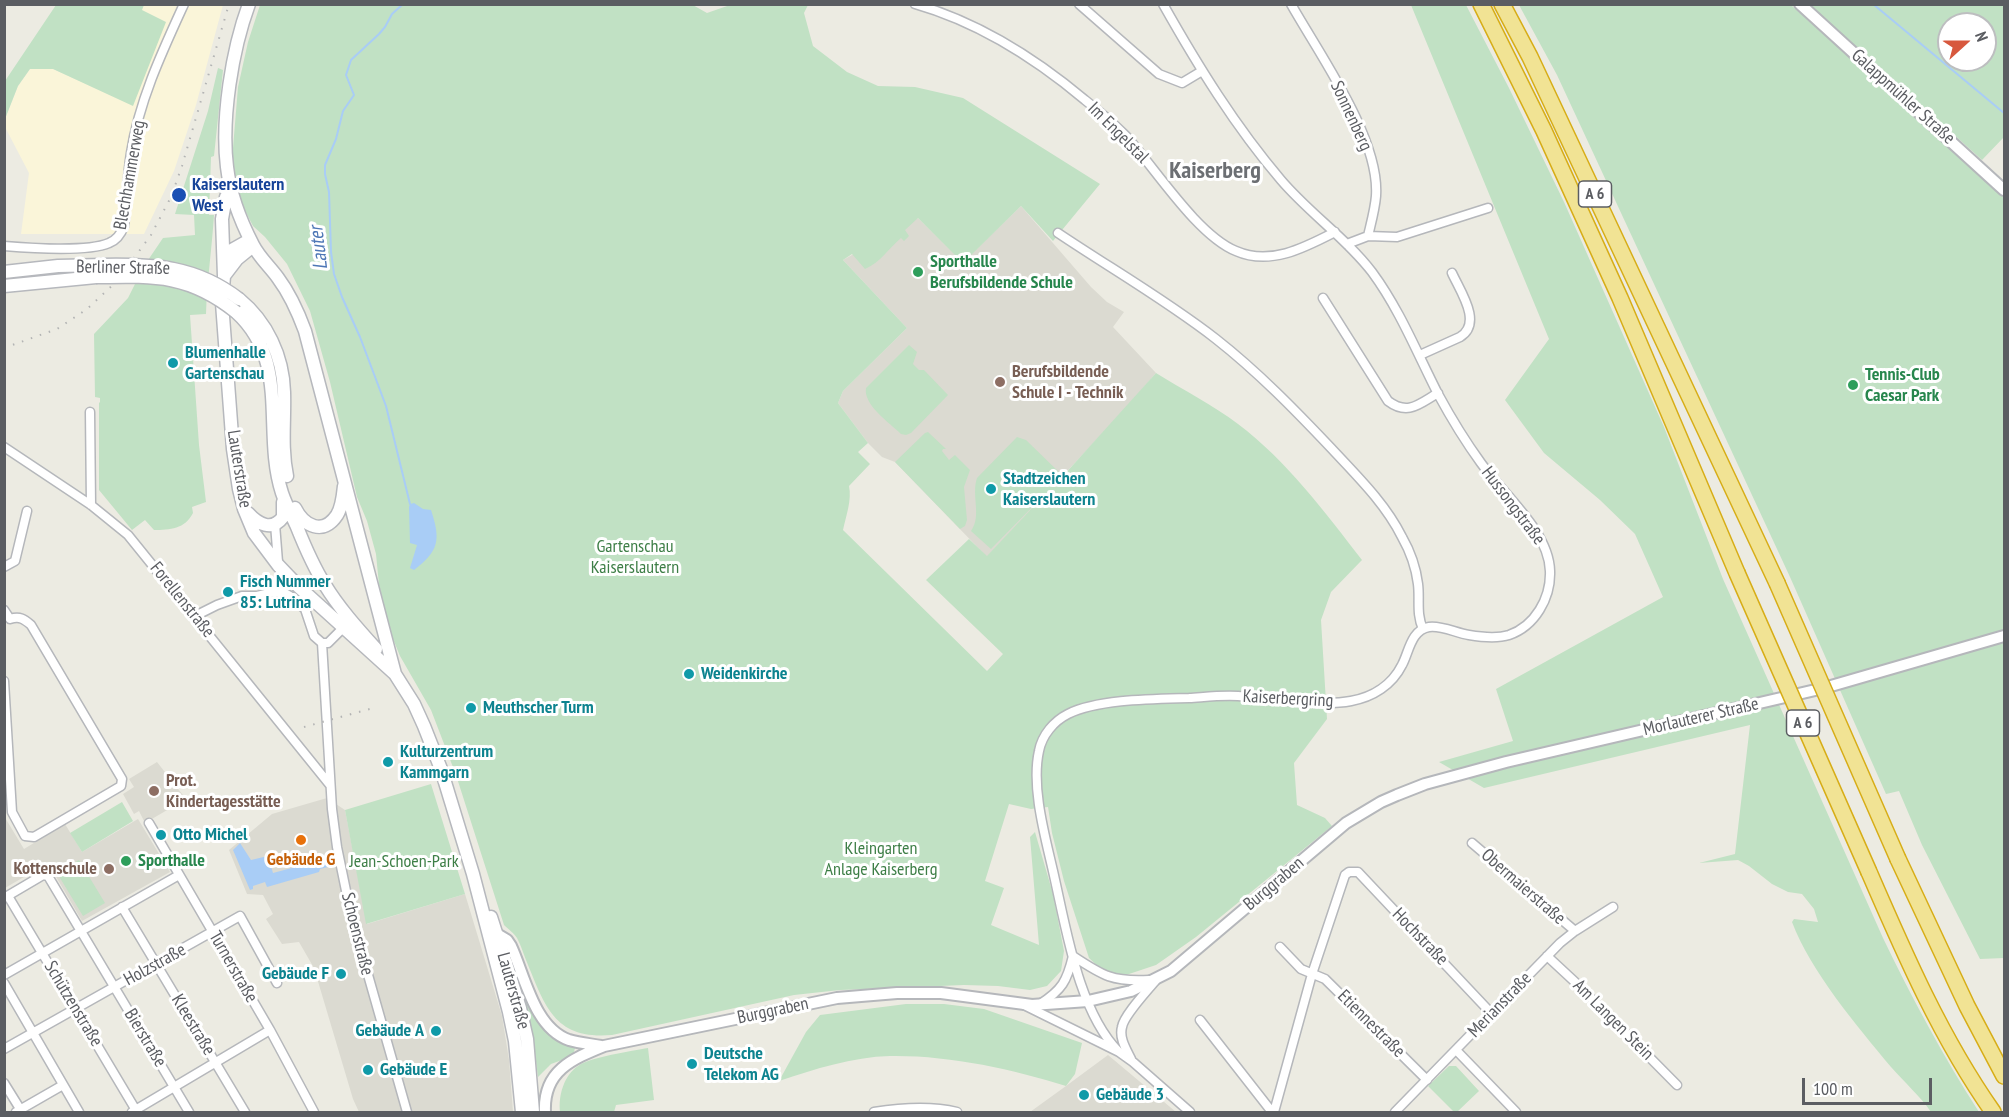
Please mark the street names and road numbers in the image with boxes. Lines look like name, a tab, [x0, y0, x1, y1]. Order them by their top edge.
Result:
street label: Galappmühler Straße	[1847, 45, 1959, 149]
street label: Sonnenberg	[1325, 78, 1377, 154]
street label: Im Engelstal	[1083, 98, 1153, 168]
street label: Blechhammerweg	[110, 119, 150, 231]
road number: A 6	[1578, 181, 1612, 207]
street label: Berliner Straße	[76, 256, 170, 280]
street label: Lauterstraße	[222, 428, 256, 510]
street label: Hussongstraße	[1477, 463, 1549, 549]
street label: Forellenstraße	[145, 558, 219, 642]
street label: Kaiserbergring	[1242, 686, 1334, 712]
street label: Morlauterer Straße	[1641, 693, 1761, 741]
road number: A 6	[1786, 710, 1820, 736]
street label: Obermaierstraße	[1476, 845, 1570, 929]
street label: Burggraben	[1239, 853, 1309, 915]
street label: Schoenstraße	[336, 890, 378, 978]
street label: Hochstraße	[1388, 904, 1452, 970]
street label: Turnerstraße	[204, 927, 262, 1007]
street label: Holzstraße	[120, 939, 190, 991]
street label: Lauterstraße	[492, 950, 534, 1032]
street label: Schützenstraße	[39, 957, 107, 1051]
street label: Merianstraße	[1464, 968, 1536, 1042]
street label: Am Langen Stein	[1568, 975, 1658, 1065]
street label: Etiennestraße	[1333, 986, 1409, 1062]
street label: Kleestraße	[166, 991, 220, 1059]
street label: Burggraben	[736, 993, 810, 1029]
street label: Bierstraße	[119, 1005, 171, 1071]

